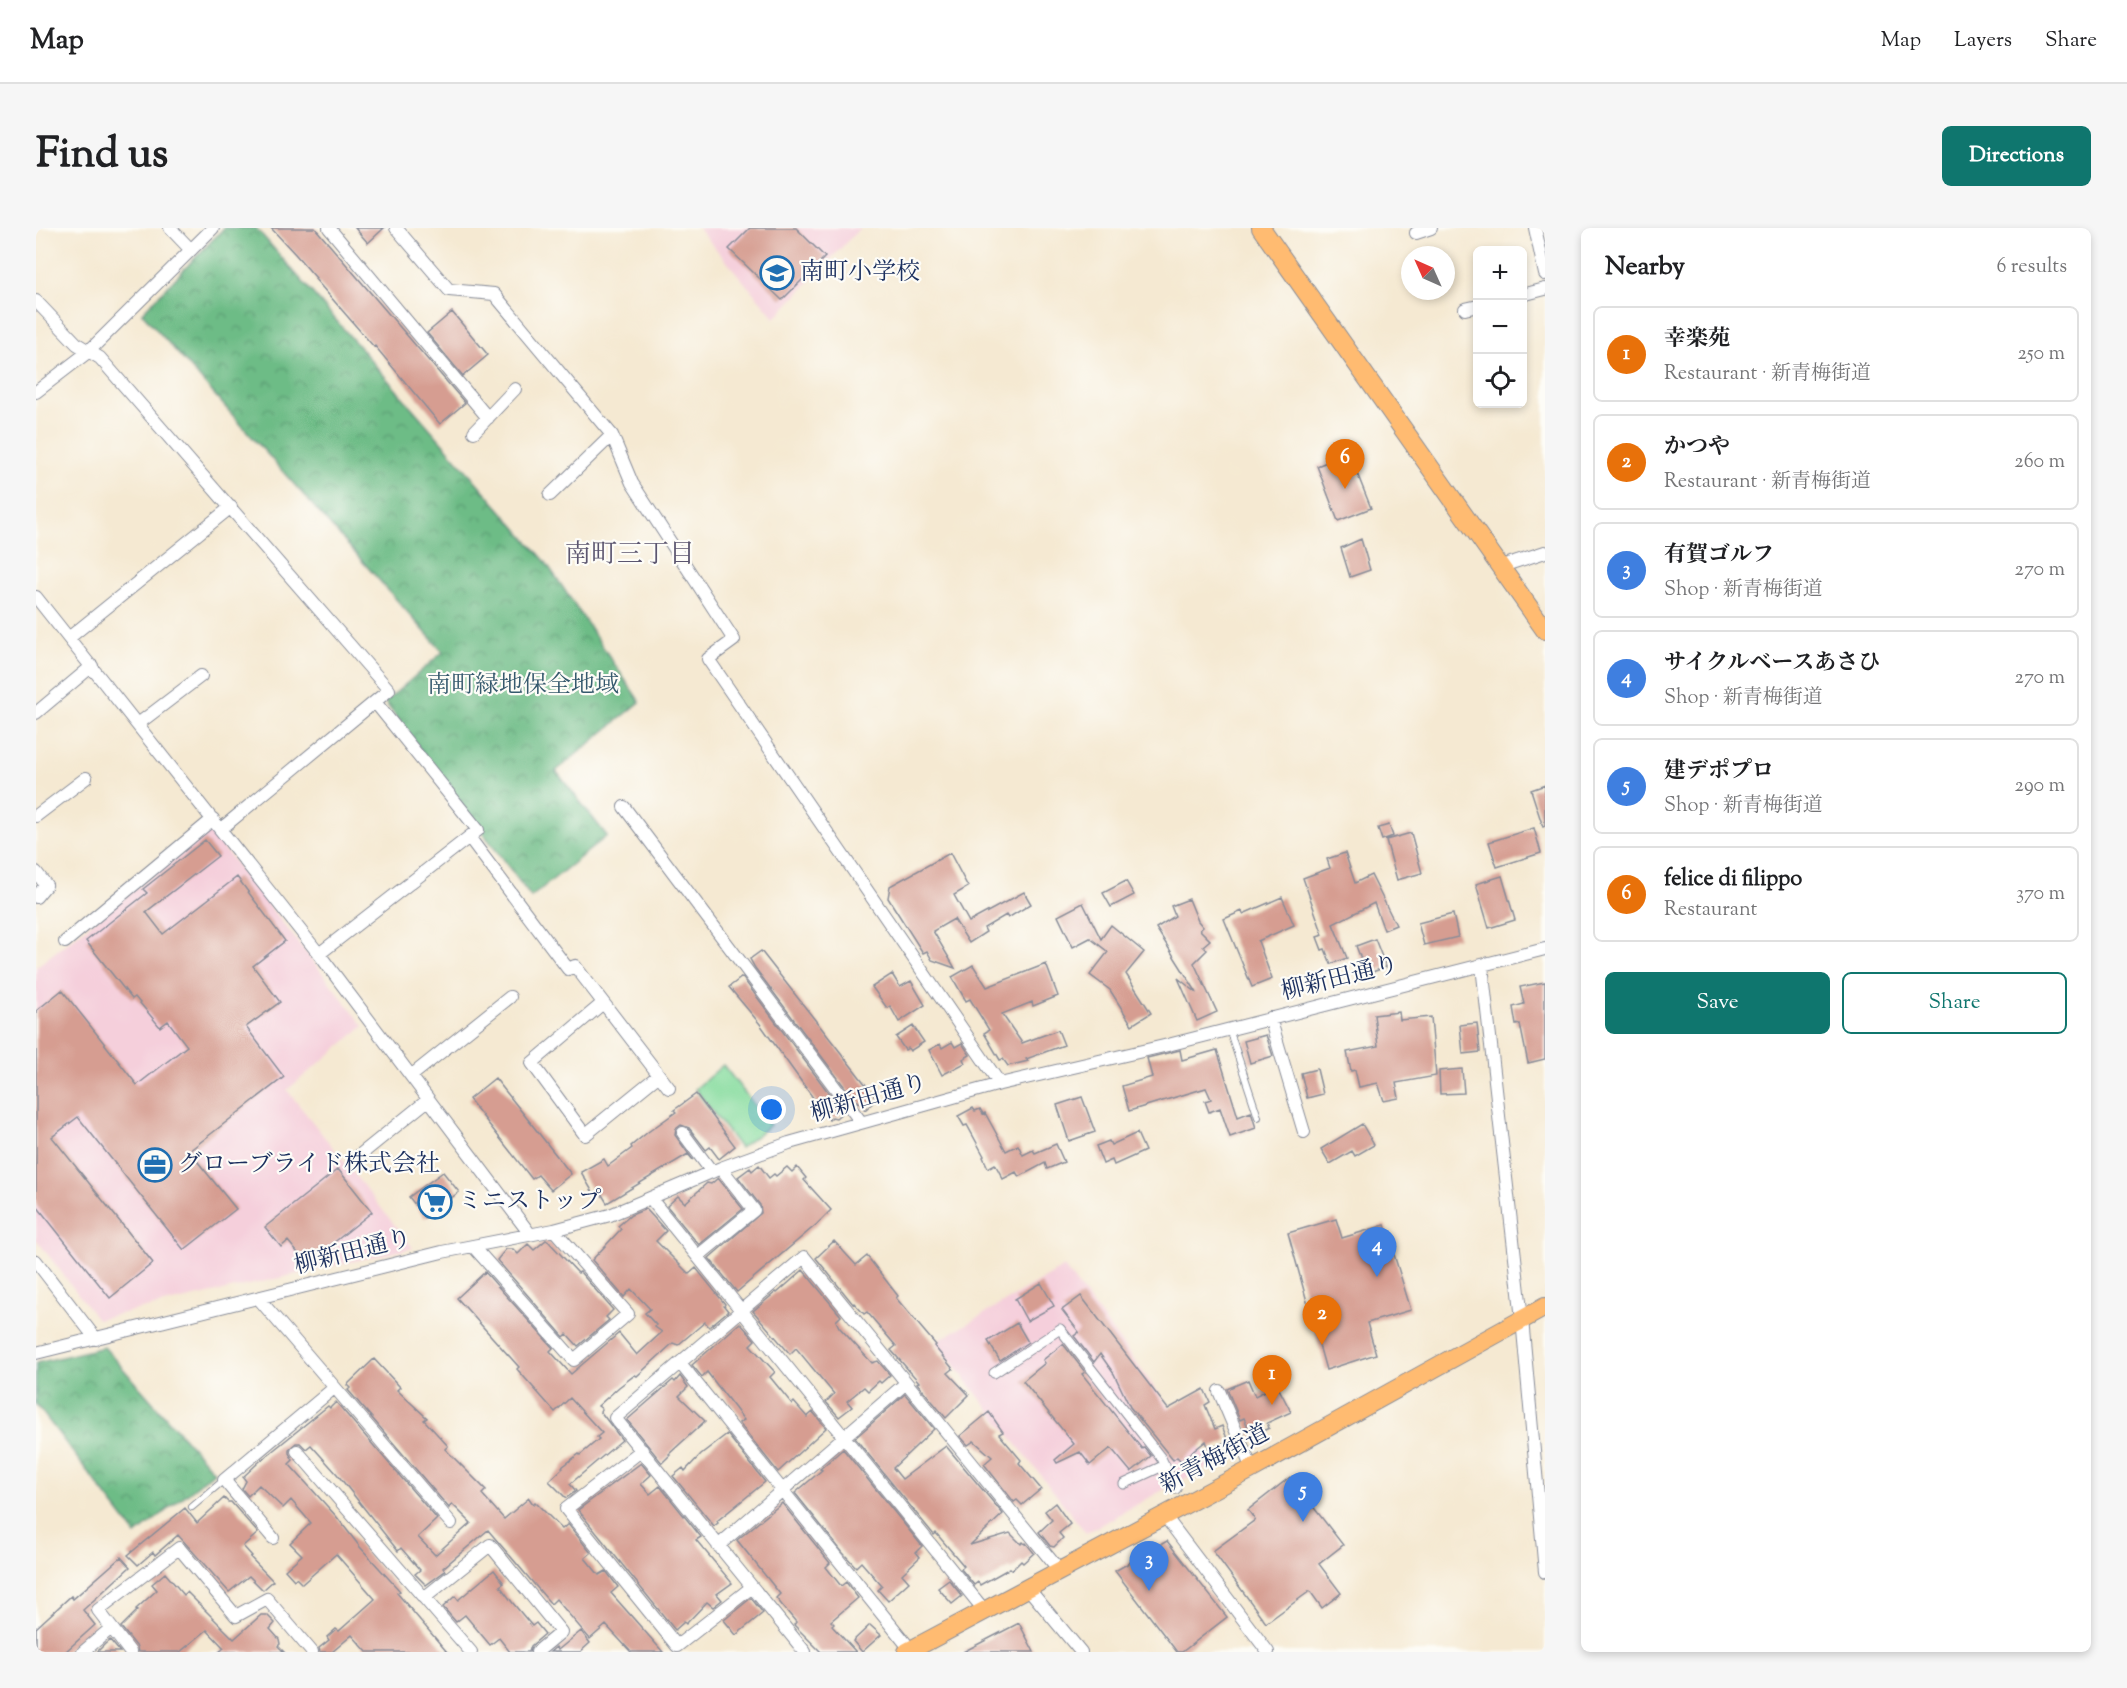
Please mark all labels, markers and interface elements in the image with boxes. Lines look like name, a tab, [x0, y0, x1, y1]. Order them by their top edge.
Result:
text: Map	[30, 21, 84, 61]
text: Map	[1881, 26, 1921, 56]
text: Layers	[1954, 26, 2012, 56]
text: Share	[2045, 26, 2097, 56]
text: Find us	[36, 126, 168, 186]
button: Directions	[1942, 126, 2091, 186]
north arrow	[1401, 246, 1455, 300]
map controls	[1473, 246, 1527, 408]
button: +	[1473, 246, 1527, 300]
text: Nearby	[1605, 249, 1685, 286]
text: 6 results	[1997, 253, 2067, 282]
school or university icon: 南町小学校	[759, 255, 795, 291]
place label: 南町小学校	[800, 256, 920, 290]
button: −	[1473, 300, 1527, 354]
text: 幸楽苑	[1664, 324, 1730, 356]
text: 1	[1623, 340, 1630, 369]
text: 250 m	[2017, 340, 2065, 369]
button: locate	[1473, 354, 1527, 408]
text: Restaurant · 新青梅街道	[1664, 360, 1871, 389]
text: かつや	[1664, 432, 1730, 464]
pin: 6	[1326, 440, 1364, 489]
text: 2	[1622, 448, 1631, 477]
text: 260 m	[2014, 448, 2065, 477]
text: Restaurant · 新青梅街道	[1664, 468, 1871, 497]
district label: 南町三丁目	[565, 537, 695, 574]
text: 有賀ゴルフ	[1664, 540, 1774, 572]
text: 3	[1622, 556, 1631, 585]
text: 270 m	[2015, 556, 2065, 585]
text: Shop · 新青梅街道	[1664, 576, 1823, 605]
text: サイクルベースあさひ	[1664, 648, 1880, 680]
text: 4	[1621, 664, 1632, 693]
text: 270 m	[2015, 664, 2065, 693]
park label: 南町緑地保全地域	[427, 669, 619, 703]
text: Shop · 新青梅街道	[1664, 684, 1823, 713]
text: 建デポプロ	[1664, 756, 1774, 788]
text: 5	[1623, 772, 1630, 801]
text: 290 m	[2015, 772, 2065, 801]
text: Shop · 新青梅街道	[1664, 792, 1823, 821]
text: felice di filippo	[1664, 864, 1802, 896]
text: 6	[1622, 880, 1631, 909]
text: 370 m	[2016, 880, 2065, 909]
text: Restaurant	[1664, 896, 1757, 925]
street label: 柳新田通り	[1278, 948, 1402, 1010]
button: Save	[1605, 972, 1830, 1034]
button: Share	[1842, 972, 2067, 1034]
street label: 柳新田通り	[807, 1066, 931, 1132]
your location	[757, 1095, 786, 1124]
office icon: グローブライド株式会社	[137, 1147, 173, 1183]
place label: グローブライド株式会社	[178, 1148, 440, 1182]
supermarket icon: ミニストップ	[417, 1184, 453, 1220]
place label: ミニストップ	[458, 1185, 601, 1219]
street label: 柳新田通り	[291, 1222, 415, 1284]
pin: 4	[1358, 1228, 1396, 1277]
pin: 2	[1302, 1296, 1342, 1345]
pin: 1	[1252, 1356, 1292, 1405]
street label: 新青梅街道	[1154, 1417, 1276, 1503]
pin: 5	[1284, 1472, 1322, 1522]
pin: 3	[1130, 1542, 1168, 1591]

